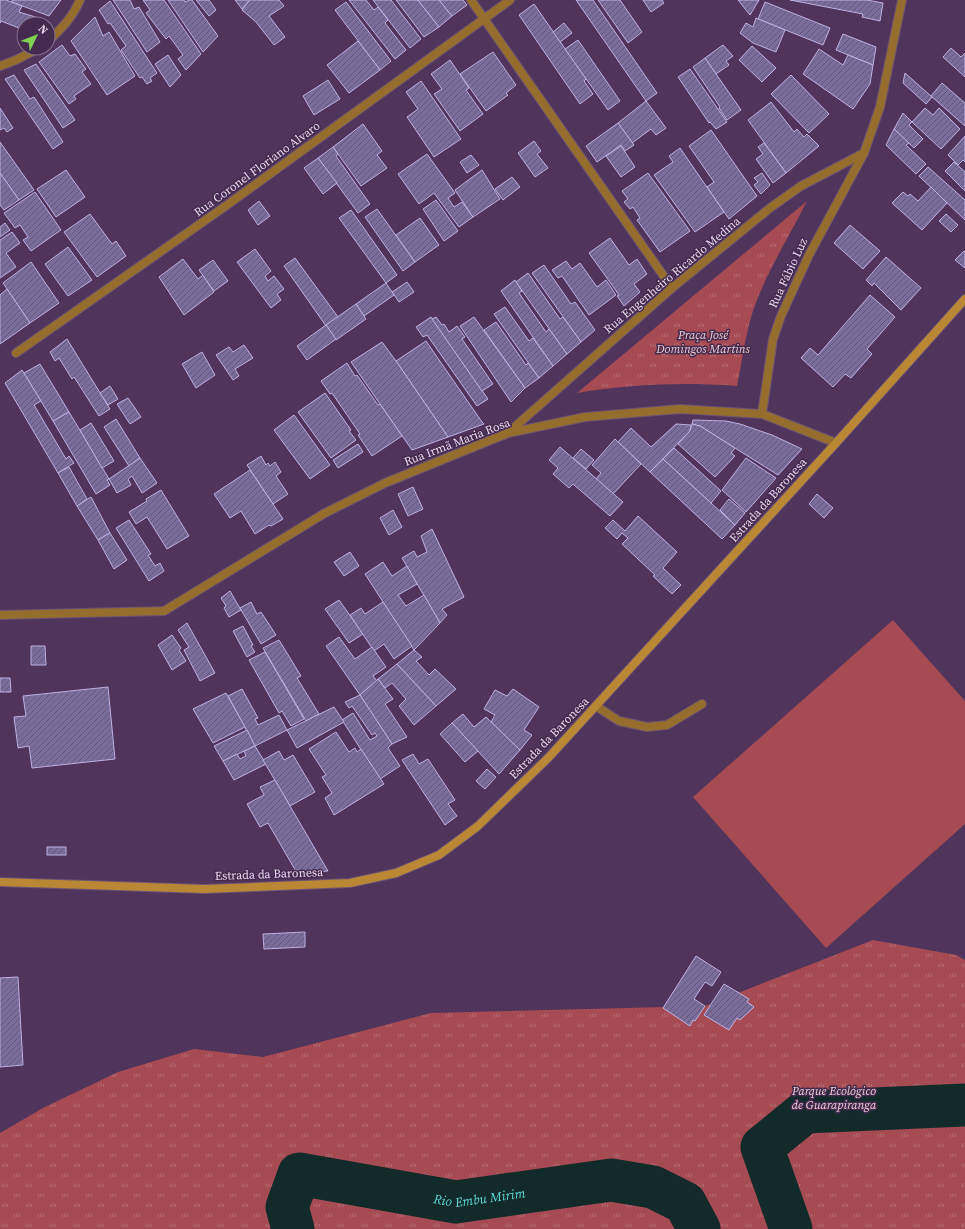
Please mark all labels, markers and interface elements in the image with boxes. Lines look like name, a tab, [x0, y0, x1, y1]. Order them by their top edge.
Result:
north arrow	[16, 16, 56, 56]
text: N	[35, 21, 51, 38]
street label: Rua Coronel Floriano Alvaro	[191, 118, 324, 220]
street label: Rua Engenheiro Ricardo Medina	[600, 212, 744, 337]
street label: Rua Fábio Luz	[765, 235, 811, 311]
park label: Praça José Domingos Martins	[655, 327, 751, 357]
street label: Rua Irmã Maria Rosa	[402, 414, 513, 470]
street label: Estrada da Baronesa	[726, 454, 811, 546]
street label: Estrada da Baronesa	[506, 693, 593, 783]
street label: Estrada da Baronesa	[215, 864, 324, 884]
park label: Parque Ecológico de Guarapiranga	[791, 1083, 877, 1113]
water label: Rio Embu Mirim	[431, 1184, 527, 1211]

